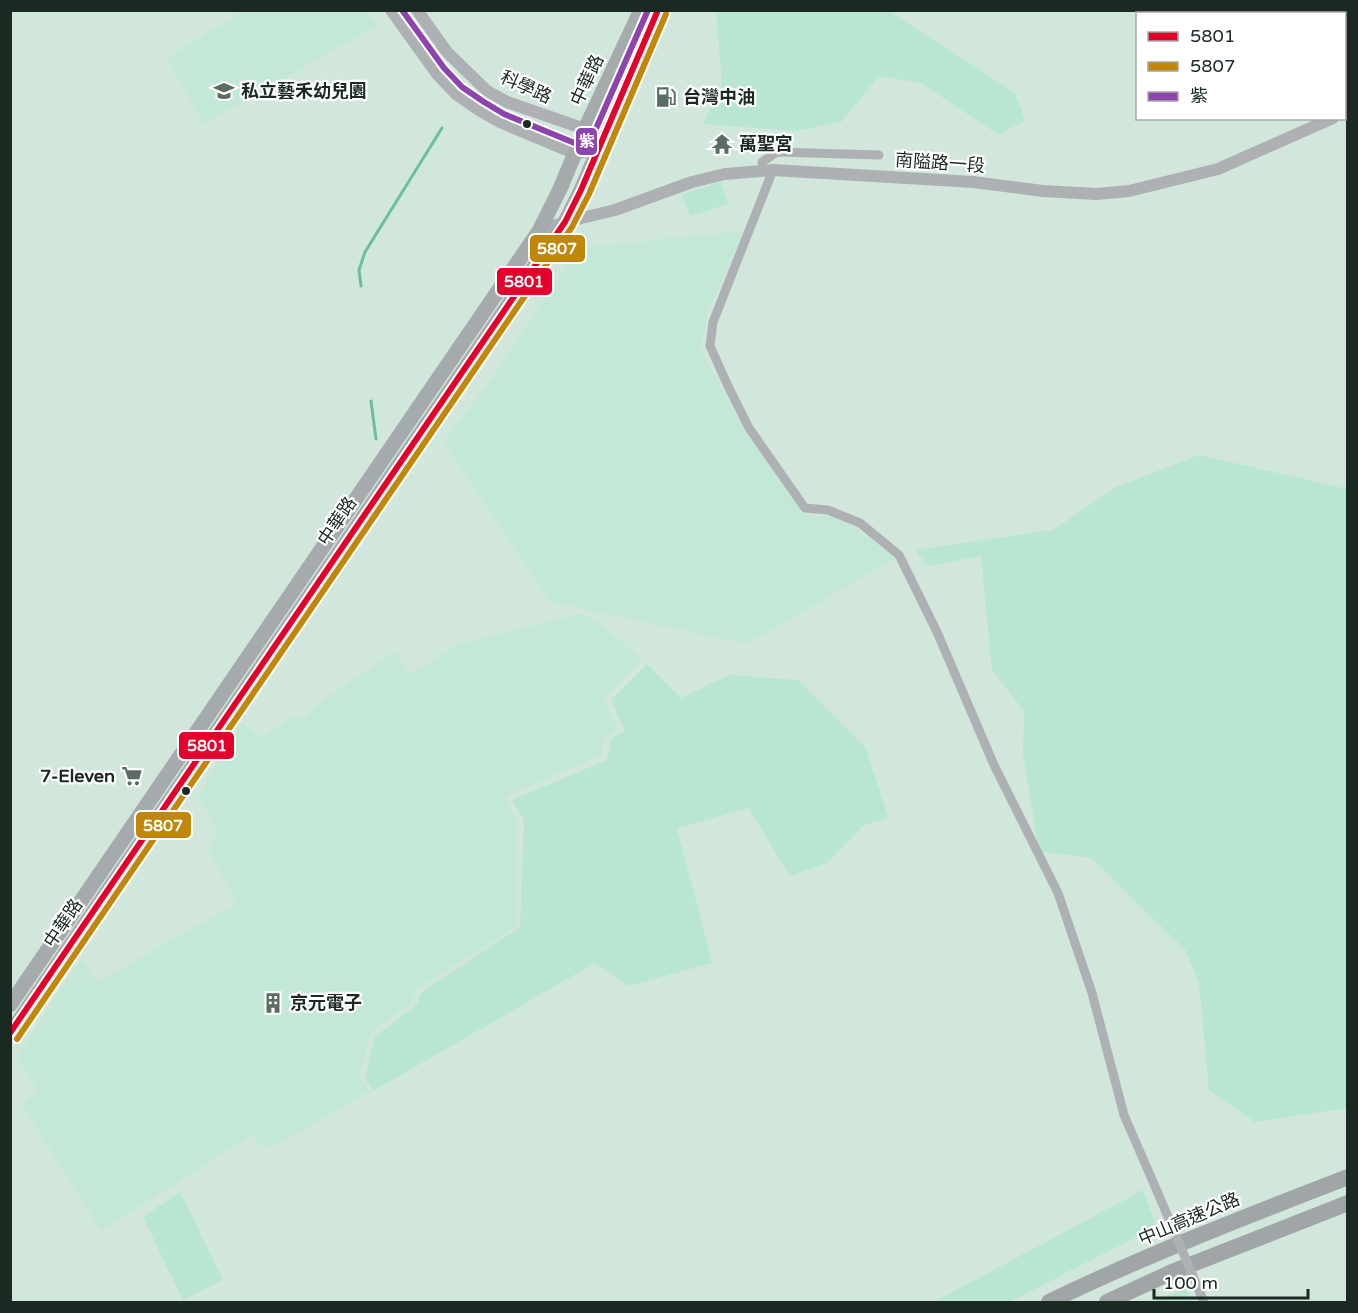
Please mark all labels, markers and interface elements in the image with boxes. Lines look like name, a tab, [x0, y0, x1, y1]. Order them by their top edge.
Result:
legend	[1136, 12, 1346, 120]
text: 5801	[1190, 25, 1235, 47]
street label: 中華路	[566, 51, 608, 109]
text: 5807	[1190, 55, 1235, 77]
street label: 科學路	[497, 66, 555, 108]
school or university icon: 私立藝禾幼兒園	[212, 79, 236, 103]
place label: 私立藝禾幼兒園	[241, 80, 367, 102]
fuel station icon: 台灣中油	[654, 85, 678, 109]
text: 紫	[1190, 85, 1208, 107]
place label: 台灣中油	[683, 86, 755, 108]
unlabelled marker	[521, 118, 533, 130]
line badge: 紫	[575, 127, 598, 156]
text: 紫	[579, 132, 595, 152]
temple icon: 萬聖宮	[710, 132, 734, 156]
place label: 萬聖宮	[739, 133, 793, 155]
street label: 南隘路一段	[894, 149, 986, 177]
line badge: 5807	[529, 234, 586, 263]
text: 5807	[537, 239, 577, 259]
line badge: 5801	[496, 267, 553, 296]
text: 5801	[504, 272, 544, 292]
street label: 中華路	[313, 492, 361, 550]
line badge: 5801	[178, 731, 235, 760]
text: 5801	[187, 736, 227, 756]
supermarket icon: 7-Eleven	[120, 764, 144, 788]
place label: 7-Eleven	[40, 765, 115, 787]
unlabelled marker	[180, 785, 192, 797]
line badge: 5807	[135, 811, 192, 839]
text: 5807	[143, 816, 183, 836]
street label: 中華路	[39, 894, 87, 952]
building icon: 京元電子	[261, 991, 285, 1015]
place label: 京元電子	[290, 992, 362, 1014]
street label: 中山高速公路	[1135, 1188, 1243, 1250]
scale bar	[1154, 1262, 1308, 1300]
text: 100 m	[1163, 1272, 1218, 1294]

